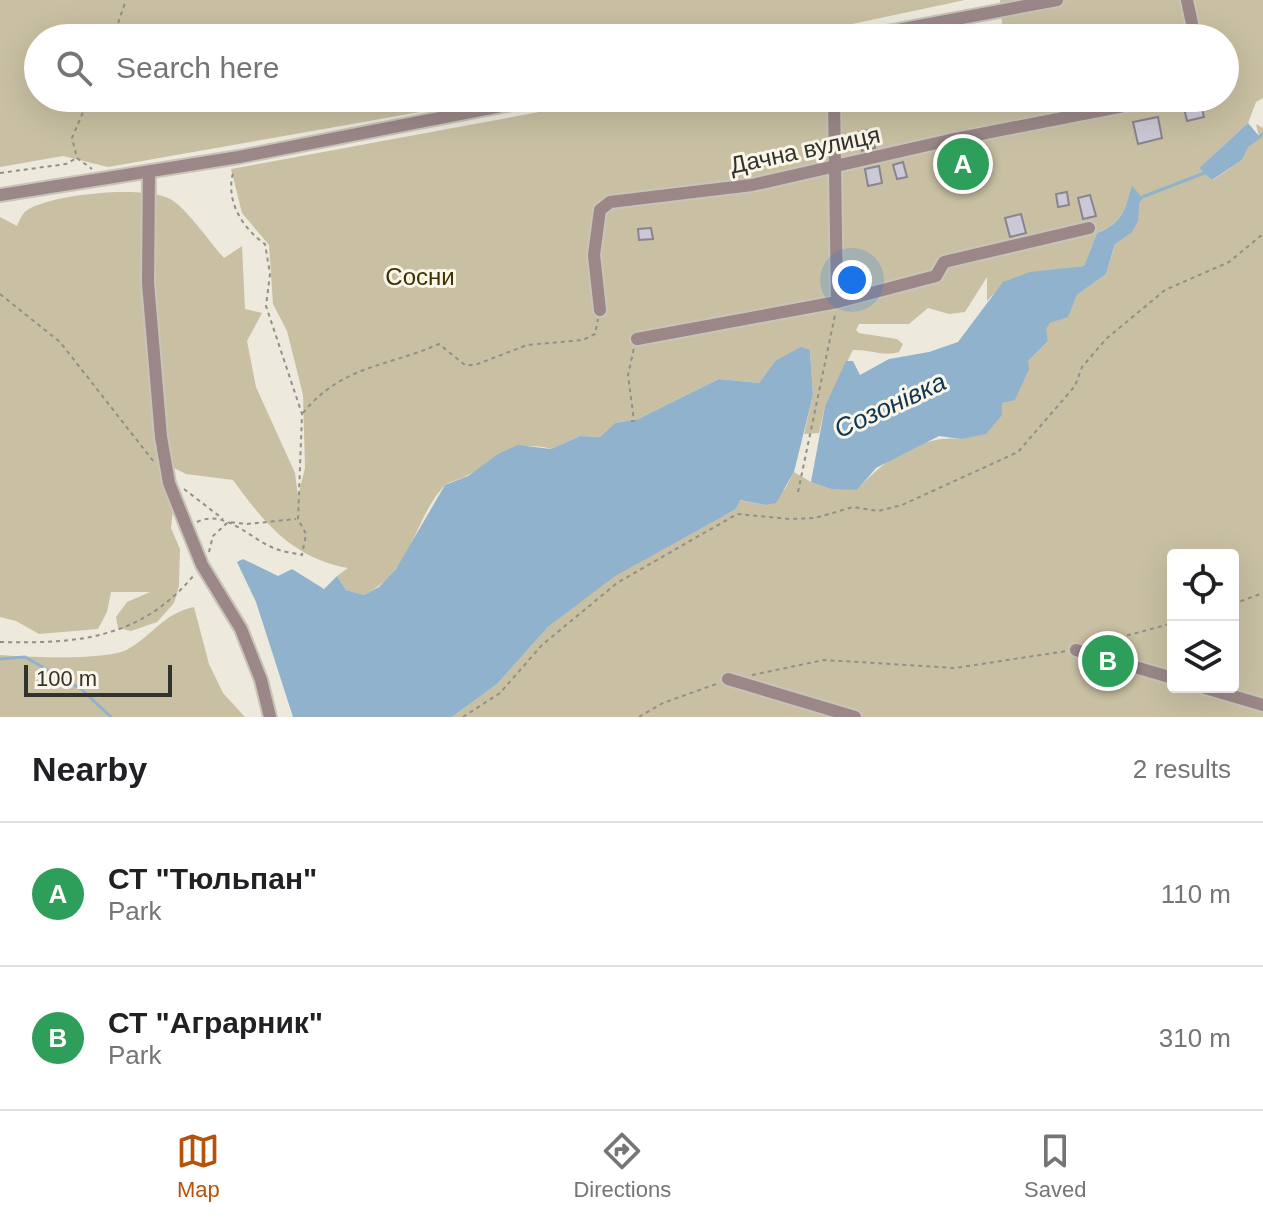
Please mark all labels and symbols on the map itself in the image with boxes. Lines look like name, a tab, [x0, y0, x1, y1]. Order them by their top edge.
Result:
street label: Дачна вулиця	[727, 120, 882, 179]
pin: A	[937, 134, 989, 194]
your location	[832, 260, 872, 300]
park label: Сосни	[385, 263, 455, 290]
water label: Созонівка	[829, 366, 951, 444]
pin: B	[1082, 631, 1134, 691]
scale bar	[24, 661, 172, 697]

